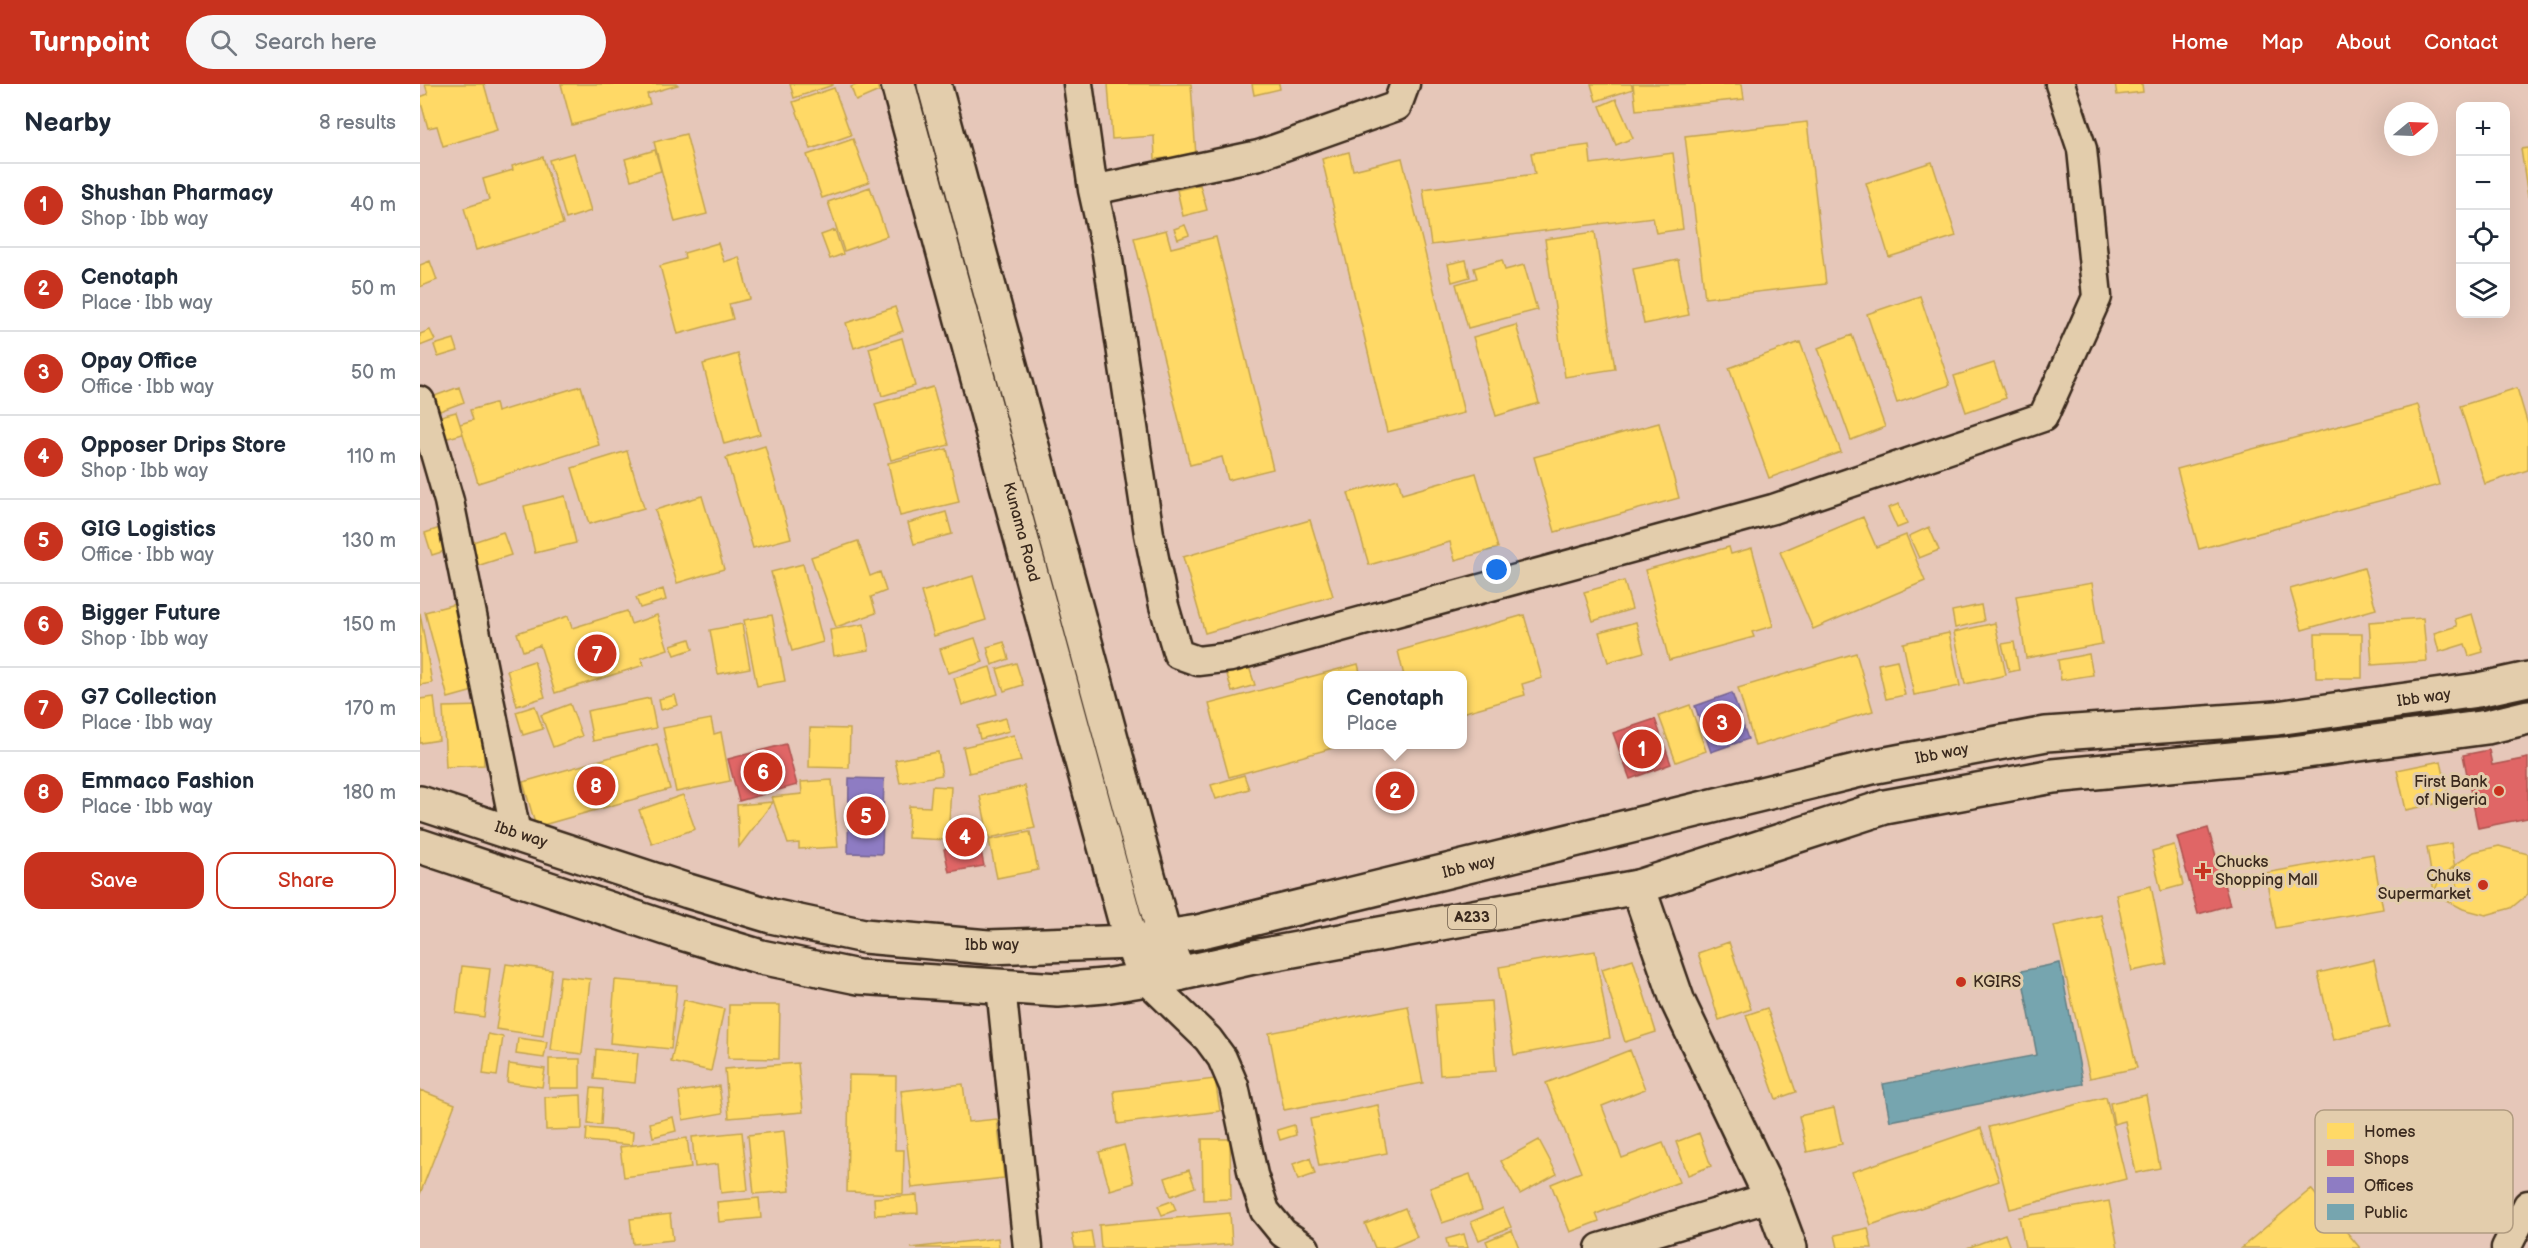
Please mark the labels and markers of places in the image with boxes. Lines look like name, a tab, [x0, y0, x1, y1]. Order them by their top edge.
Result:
pin: 7	[578, 632, 616, 676]
pin: 3	[1702, 700, 1742, 746]
pin: 1	[1622, 726, 1662, 772]
pin: 6	[744, 750, 782, 794]
pin: 8	[576, 764, 615, 808]
pin: 2	[1376, 768, 1414, 814]
place label: First Bank of Nigeria	[2414, 773, 2487, 810]
marker: First Bank of Nigeria	[2492, 784, 2506, 798]
pin: 5	[846, 794, 886, 838]
pin: 4	[946, 814, 984, 860]
place label: Chucks Shopping Mall	[2215, 853, 2318, 890]
marker: Chucks Shopping Mall	[2196, 864, 2210, 878]
place label: Chuks Supermarket	[2378, 867, 2471, 904]
marker: Chuks Supermarket	[2476, 878, 2490, 892]
place label: KGIRS	[1973, 973, 2021, 992]
marker: KGIRS	[1954, 975, 1968, 989]

